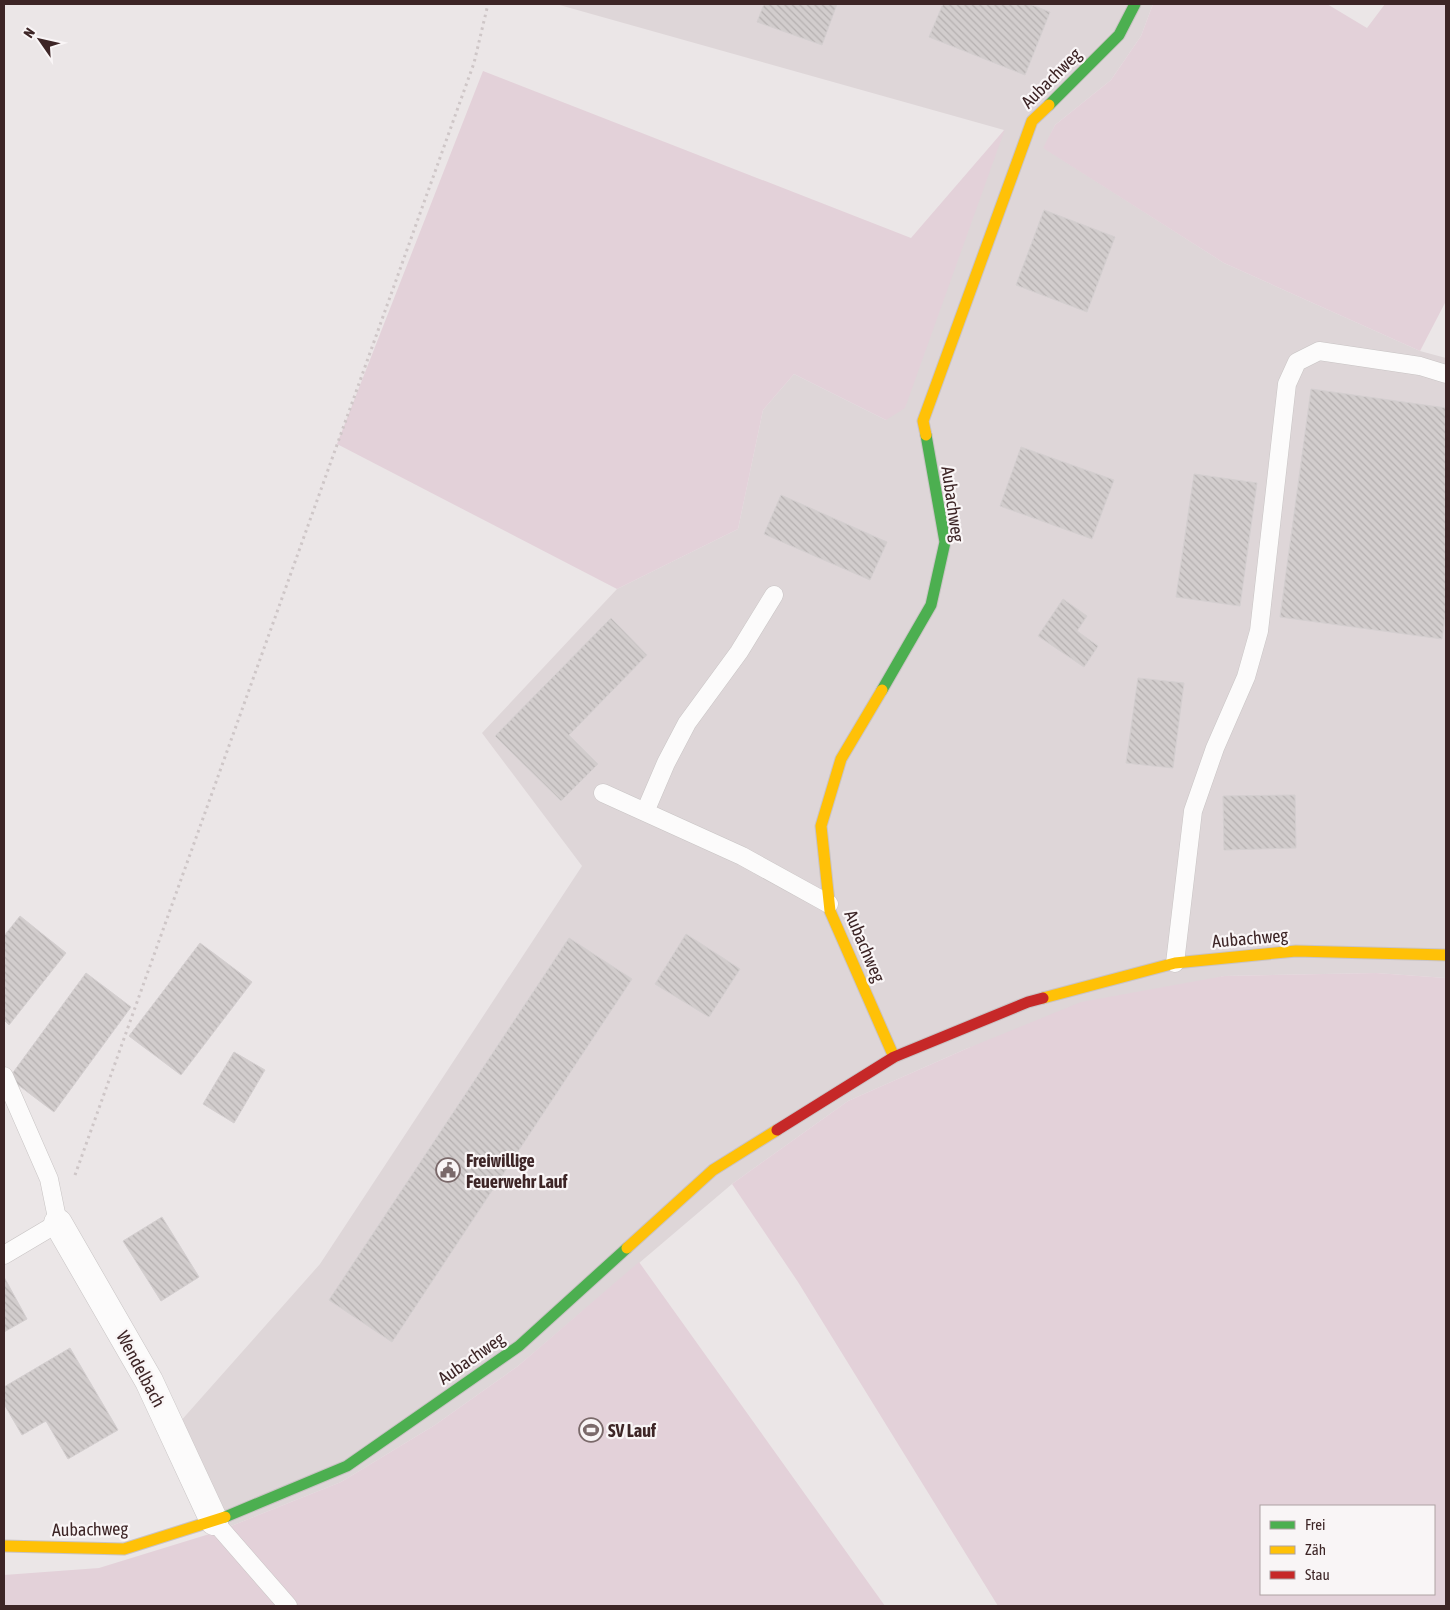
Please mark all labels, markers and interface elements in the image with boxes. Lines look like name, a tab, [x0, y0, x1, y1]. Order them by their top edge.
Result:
north arrow	[15, 15, 65, 65]
text: N	[20, 25, 38, 41]
street label: Aubachweg	[1017, 43, 1086, 112]
street label: Aubachweg	[937, 465, 969, 543]
street label: Aubachweg	[840, 907, 890, 985]
street label: Aubachweg	[1211, 924, 1289, 952]
place label: Freiwillige Feuerwehr Lauf	[466, 1150, 569, 1192]
public building icon: Freiwillige Feuerwehr Lauf	[435, 1157, 461, 1183]
street label: Wendelbach	[112, 1327, 170, 1411]
street label: Aubachweg	[434, 1327, 508, 1388]
sports icon: SV Lauf	[578, 1417, 604, 1443]
place label: SV Lauf	[608, 1420, 657, 1441]
legend	[1260, 1505, 1435, 1595]
text: Frei	[1305, 1516, 1325, 1533]
street label: Aubachweg	[52, 1518, 129, 1540]
text: Zäh	[1305, 1541, 1326, 1558]
text: Stau	[1305, 1566, 1330, 1583]

